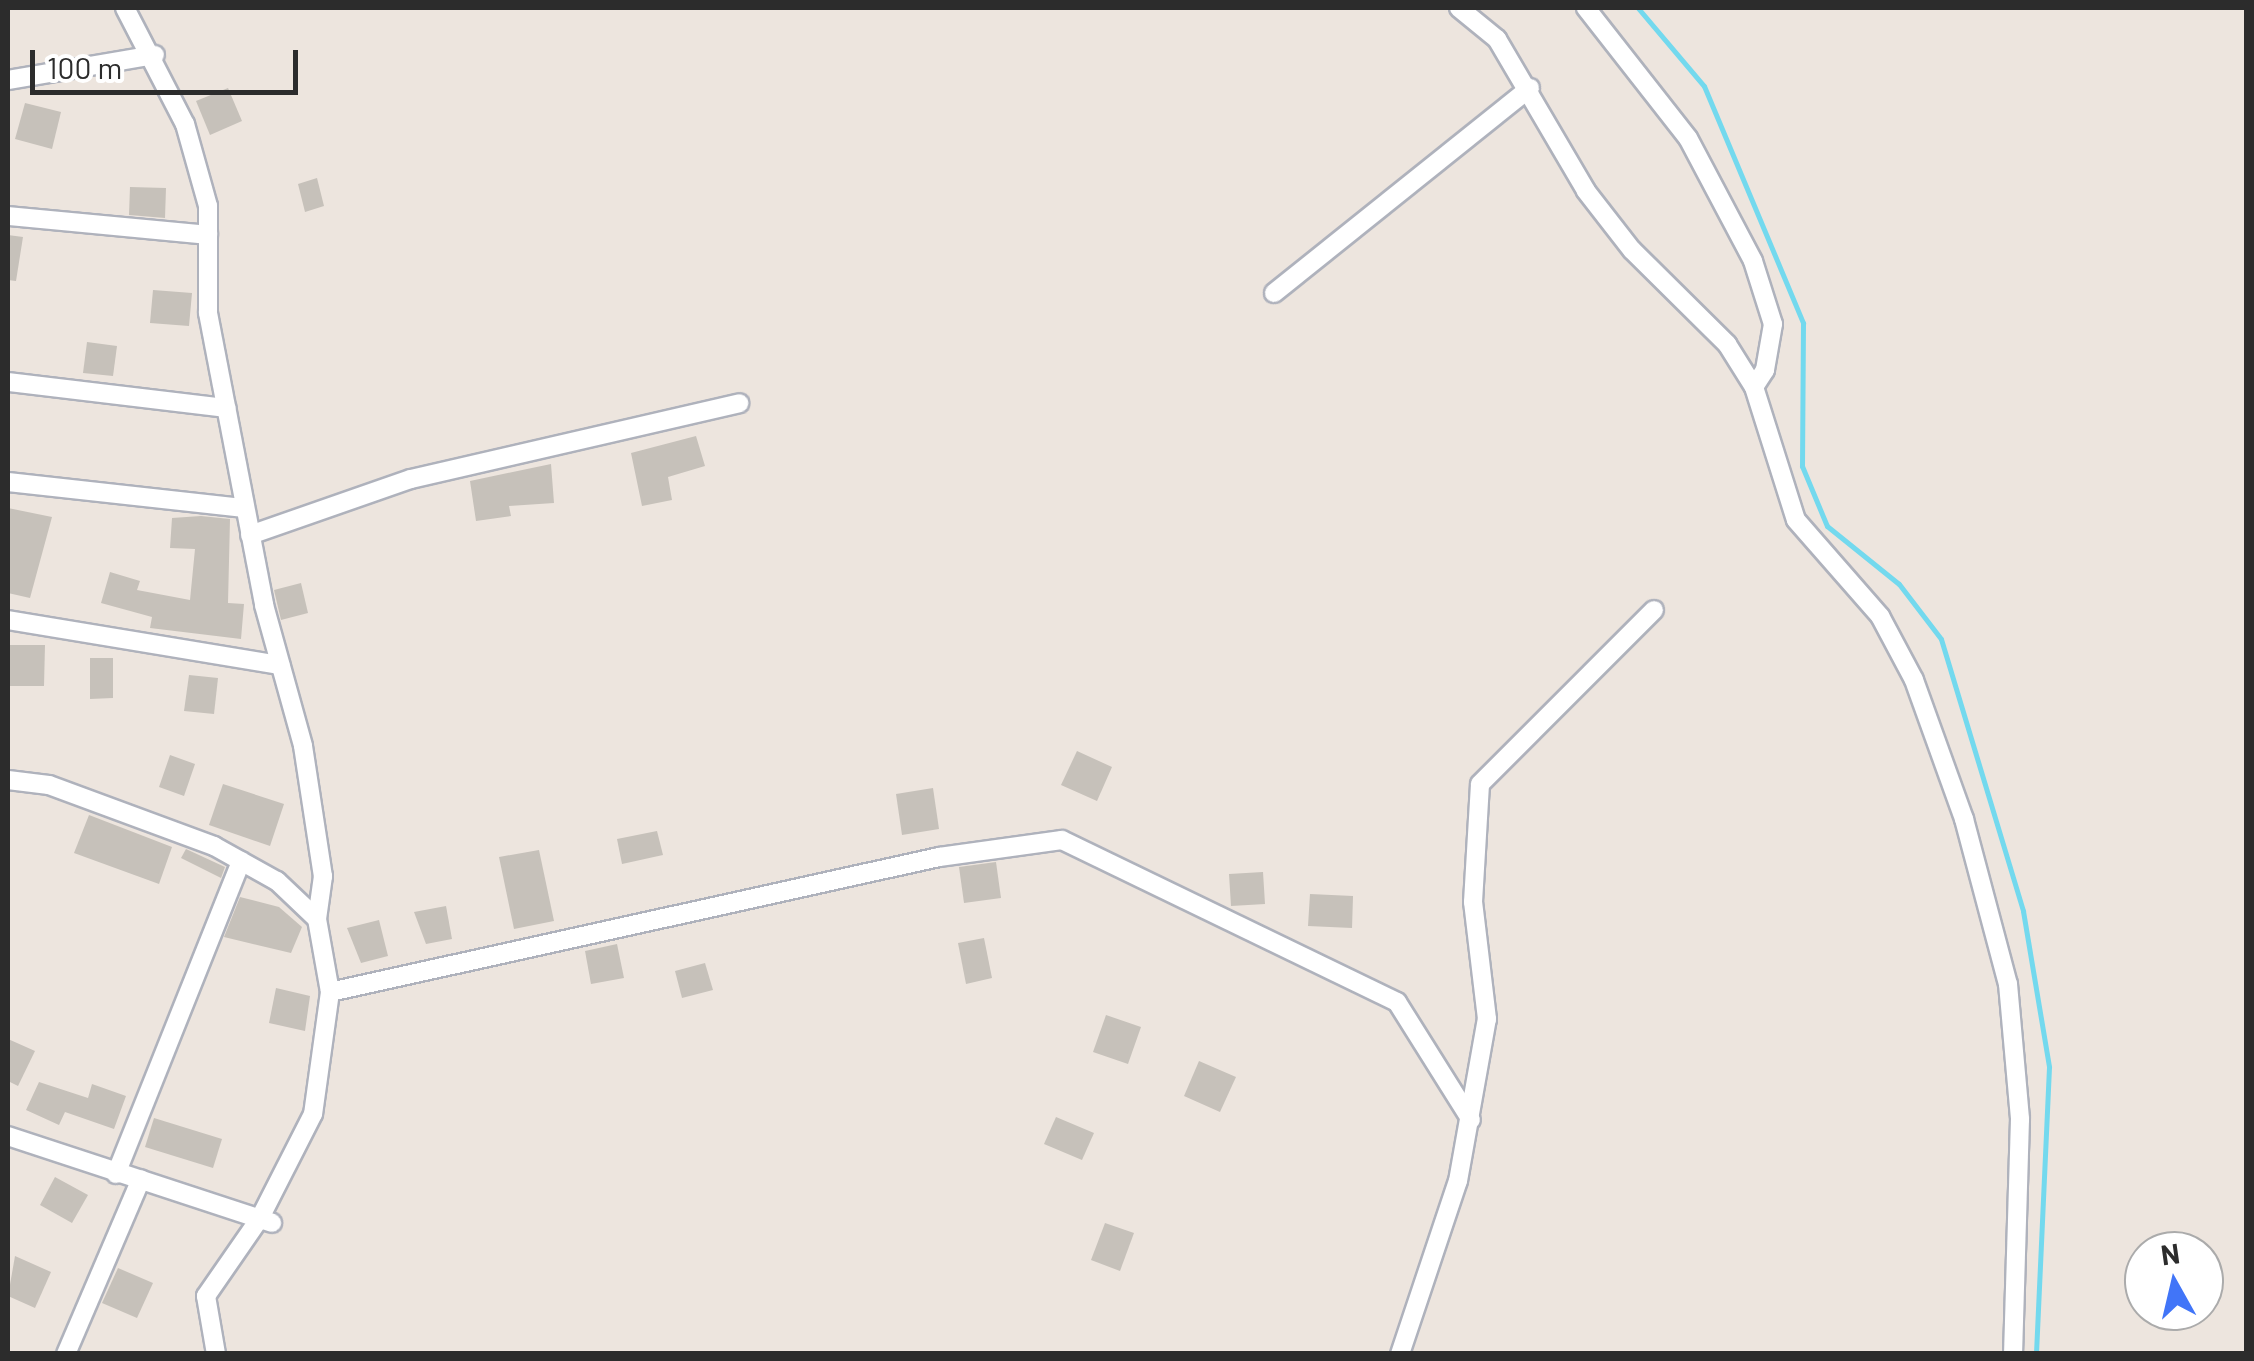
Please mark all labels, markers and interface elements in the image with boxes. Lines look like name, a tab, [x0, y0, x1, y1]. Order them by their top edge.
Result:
scale bar	[35, 30, 302, 92]
text: 100 m	[47, 49, 122, 85]
north arrow	[2124, 1231, 2224, 1331]
text: N	[2159, 1235, 2182, 1271]

